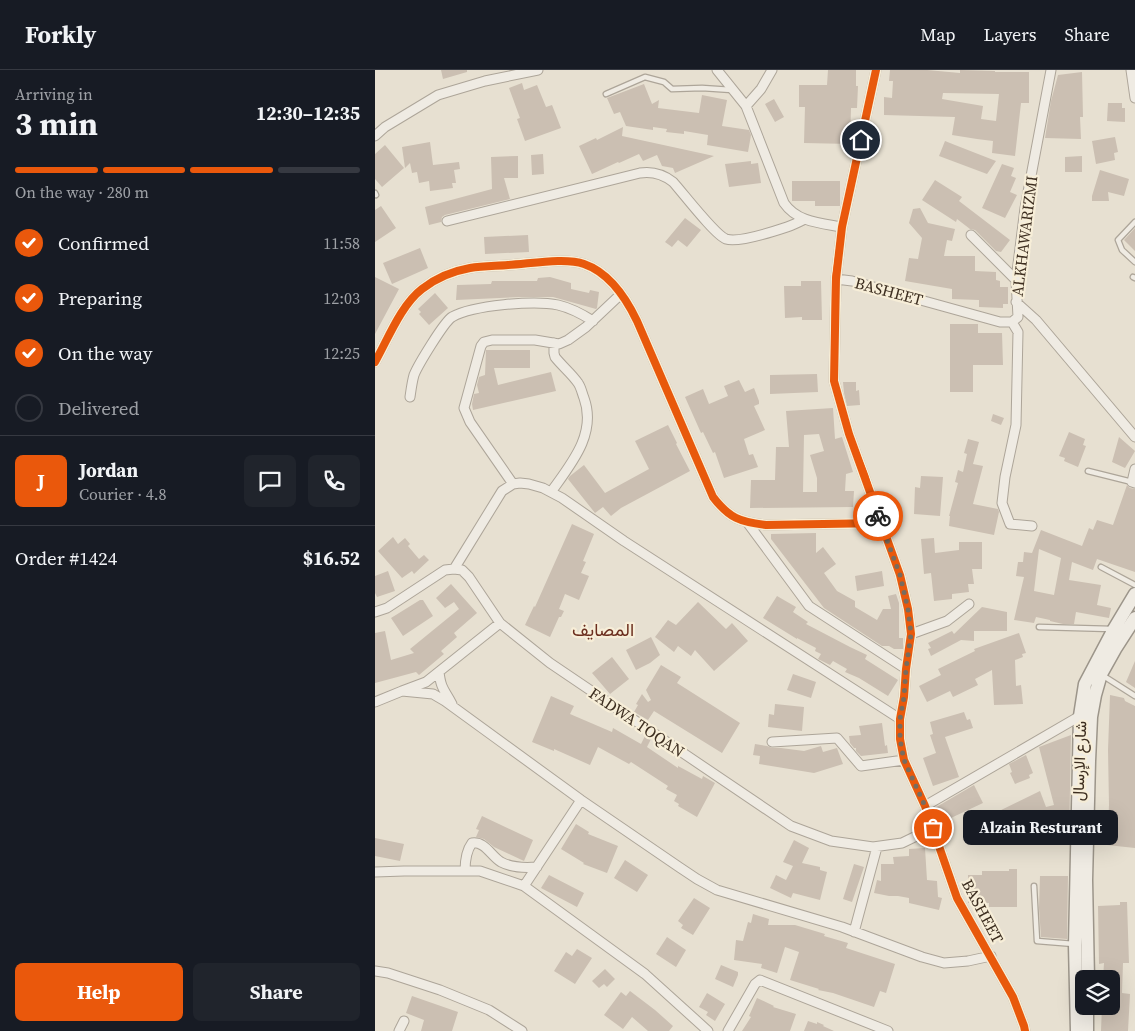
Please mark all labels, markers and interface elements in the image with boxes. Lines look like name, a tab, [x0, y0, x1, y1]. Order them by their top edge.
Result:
text: Forkly	[25, 18, 96, 51]
text: Map	[920, 22, 955, 47]
text: Layers	[983, 22, 1036, 47]
text: Share	[1064, 22, 1110, 47]
text: Arriving in	[15, 83, 93, 105]
text: 12:30–12:35	[256, 100, 360, 126]
text: 3 min	[15, 102, 98, 146]
pin	[840, 119, 882, 161]
icon: home	[847, 126, 875, 154]
street label: ALKHAWARIZMI	[1006, 174, 1042, 298]
text: On the way · 280 m	[15, 181, 149, 203]
icon: check	[15, 229, 43, 257]
text: Confirmed	[58, 230, 149, 256]
text: 11:58	[323, 232, 360, 254]
street label: BASHEET	[852, 271, 926, 311]
icon: check	[15, 284, 43, 312]
text: Preparing	[58, 285, 142, 311]
text: 12:03	[323, 287, 360, 309]
icon: check	[15, 339, 43, 367]
text: On the way	[58, 340, 153, 366]
text: 12:25	[323, 342, 360, 364]
text: Delivered	[58, 395, 139, 421]
button: chat	[244, 455, 296, 507]
button: phone	[308, 455, 360, 507]
text: Jordan	[79, 457, 138, 483]
text: J	[37, 468, 45, 494]
text: Courier · 4.8	[79, 483, 167, 505]
courier	[853, 491, 903, 541]
icon: bike	[864, 502, 892, 530]
text: Order #1424	[15, 545, 117, 571]
text: $16.52	[303, 545, 360, 571]
district label: المصايف	[572, 617, 634, 642]
street label: FADWA TOQAN	[585, 682, 689, 762]
street label: شارع الإرسال	[1067, 721, 1092, 801]
pin	[912, 807, 954, 849]
callout: Alzain Resturant	[963, 810, 1118, 846]
icon: bag	[919, 814, 947, 842]
text: Alzain Resturant	[979, 816, 1102, 838]
street label: BASHEET	[957, 875, 1009, 947]
button: Help	[15, 963, 183, 1021]
button: Share	[193, 963, 360, 1021]
map controls	[1075, 970, 1120, 1015]
button: layers	[1075, 970, 1120, 1015]

